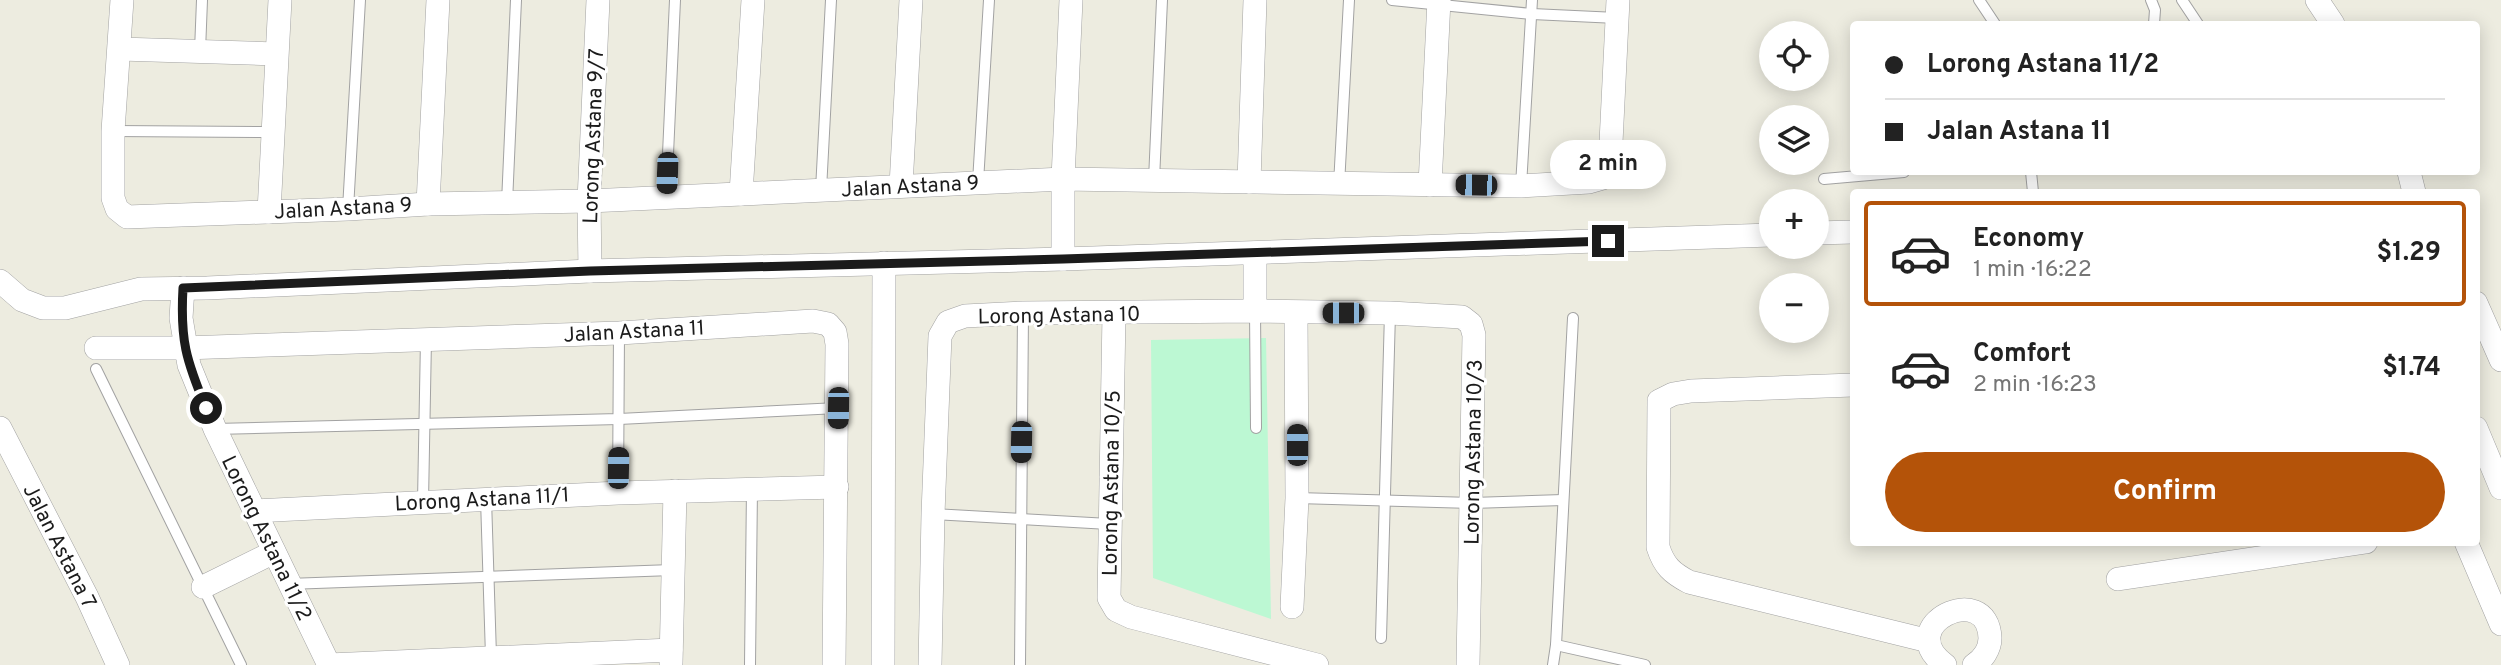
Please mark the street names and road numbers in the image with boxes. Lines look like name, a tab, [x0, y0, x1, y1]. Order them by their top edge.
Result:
street label: Lorong Astana 9/7	[578, 48, 611, 224]
street label: Jalan Astana 9	[840, 170, 980, 205]
street label: Jalan Astana 9	[273, 192, 413, 227]
street label: Lorong Astana 10	[977, 302, 1141, 331]
street label: Jalan Astana 11	[563, 315, 706, 350]
street label: Lorong Astana 10/3	[1459, 359, 1490, 545]
street label: Lorong Astana 10/5	[1097, 390, 1128, 576]
street label: Lorong Astana 11/2	[214, 452, 317, 626]
street label: Jalan Astana 7	[16, 480, 102, 613]
street label: Lorong Astana 11/1	[394, 482, 570, 519]

